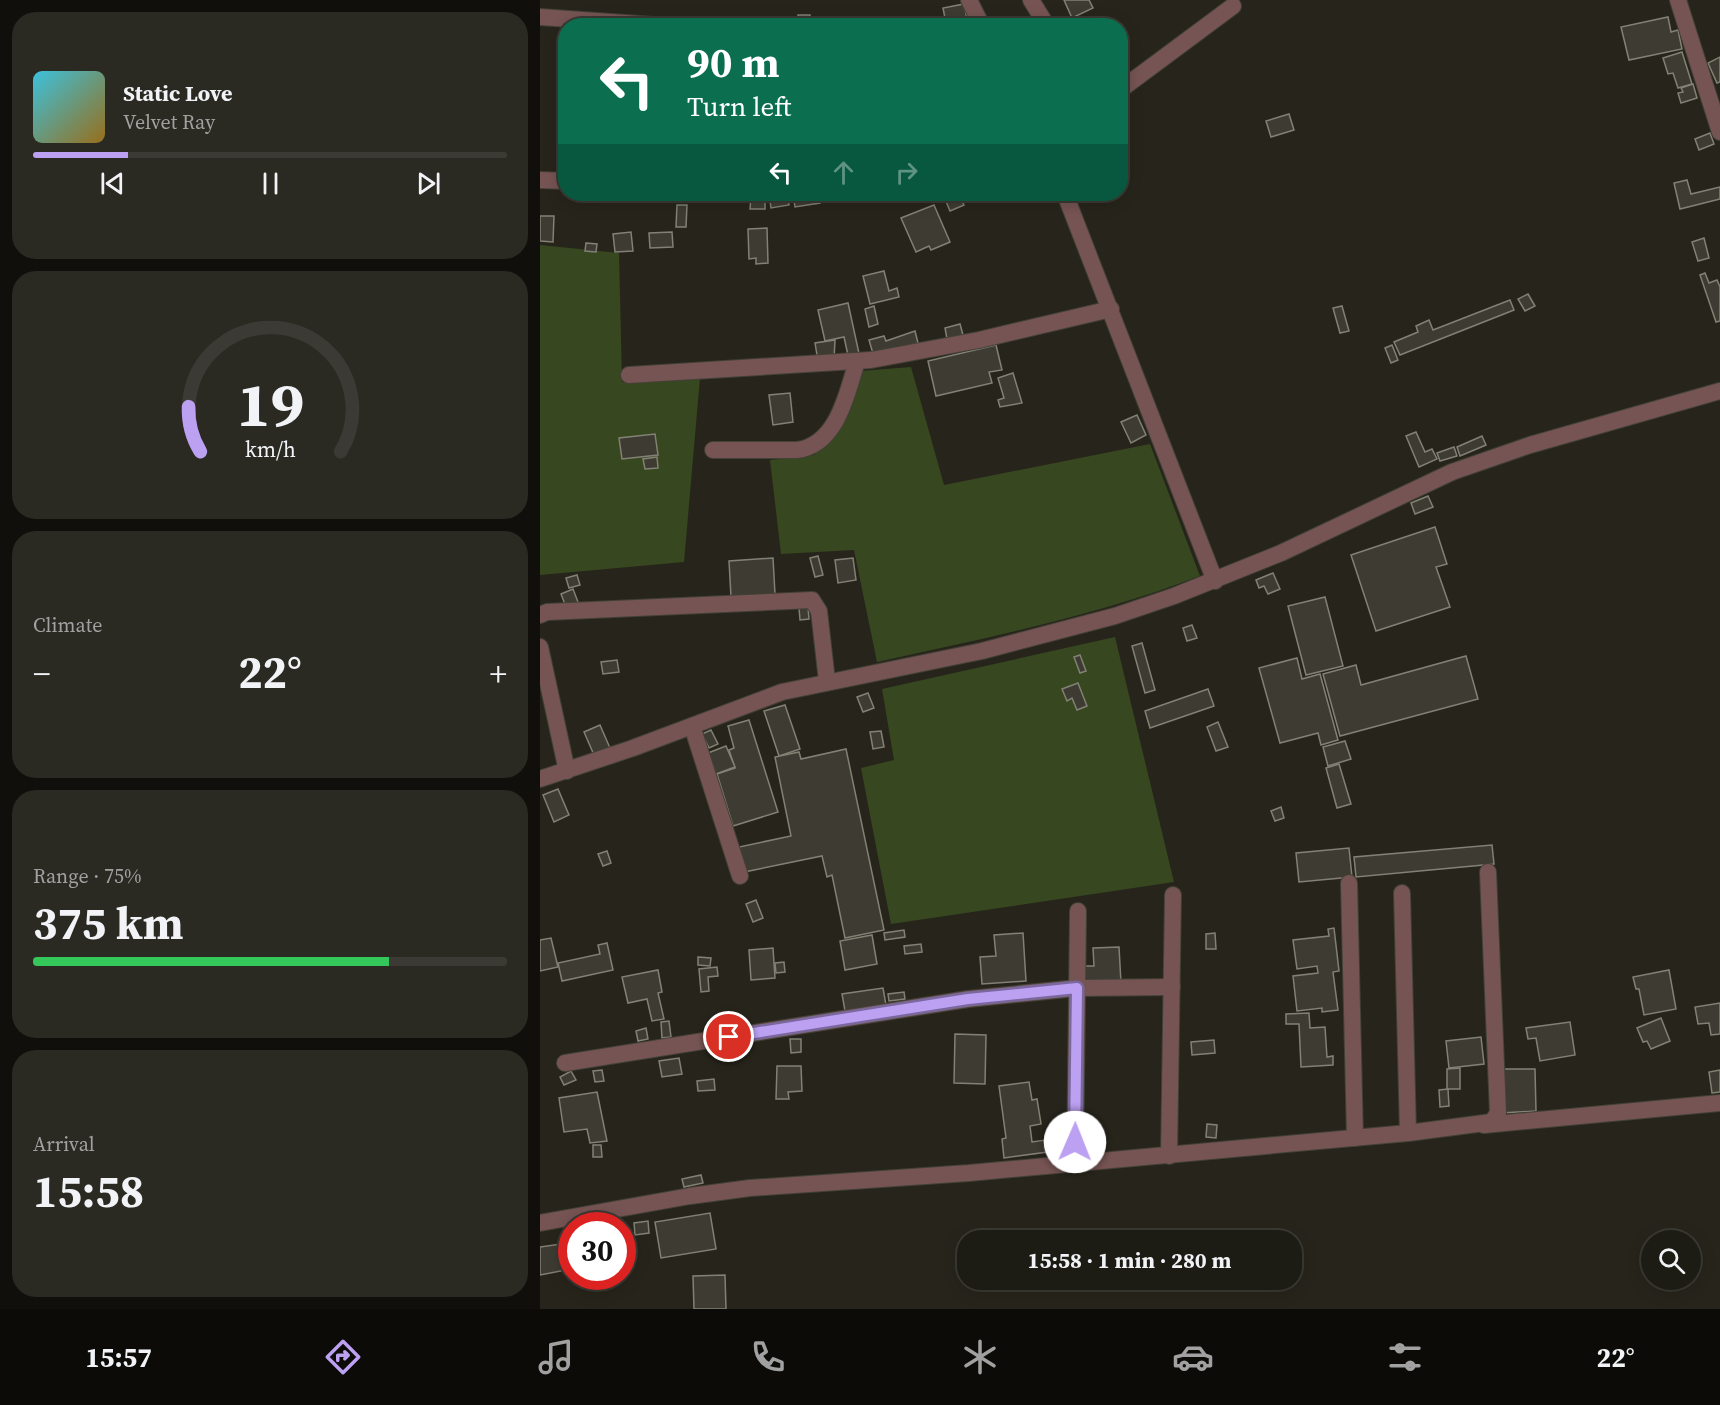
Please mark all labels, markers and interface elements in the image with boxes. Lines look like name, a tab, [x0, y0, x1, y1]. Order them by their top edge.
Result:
text: 90 m	[687, 33, 780, 91]
icon: left	[588, 42, 666, 120]
text: Static Love	[123, 78, 233, 108]
text: Turn left	[687, 88, 791, 125]
text: Velvet Ray	[123, 108, 215, 136]
icon: left	[764, 156, 797, 189]
icon: ahead	[827, 156, 860, 189]
icon: right	[890, 156, 923, 189]
icon: previous	[96, 167, 129, 200]
icon: pause	[254, 167, 287, 200]
icon: next	[412, 167, 445, 200]
text: 19	[236, 361, 304, 447]
text: km/h	[244, 436, 296, 465]
text: Climate	[33, 611, 102, 639]
text: 22°	[238, 641, 302, 703]
text: −	[33, 651, 51, 696]
text: +	[489, 651, 507, 696]
text: Range · 75%	[33, 862, 142, 890]
text: 375 km	[33, 892, 184, 954]
pin	[703, 1011, 754, 1062]
icon: arrive	[712, 1020, 745, 1053]
position arrow	[1043, 1110, 1107, 1174]
text: Arrival	[33, 1130, 95, 1158]
text: 15:58	[33, 1160, 144, 1222]
speed limit sign: 30	[558, 1212, 636, 1290]
map controls	[1641, 1230, 1701, 1290]
button: search	[1641, 1230, 1701, 1290]
text: 15:58 · 1 min · 280 m	[1028, 1245, 1231, 1275]
icon: directions	[322, 1336, 364, 1378]
icon: music	[535, 1336, 577, 1378]
icon: phone	[747, 1336, 789, 1378]
icon: climate	[959, 1336, 1001, 1378]
icon: car	[1172, 1336, 1214, 1378]
icon: filters	[1384, 1336, 1426, 1378]
text: 15:57	[85, 1339, 152, 1376]
text: 22°	[1597, 1339, 1635, 1376]

